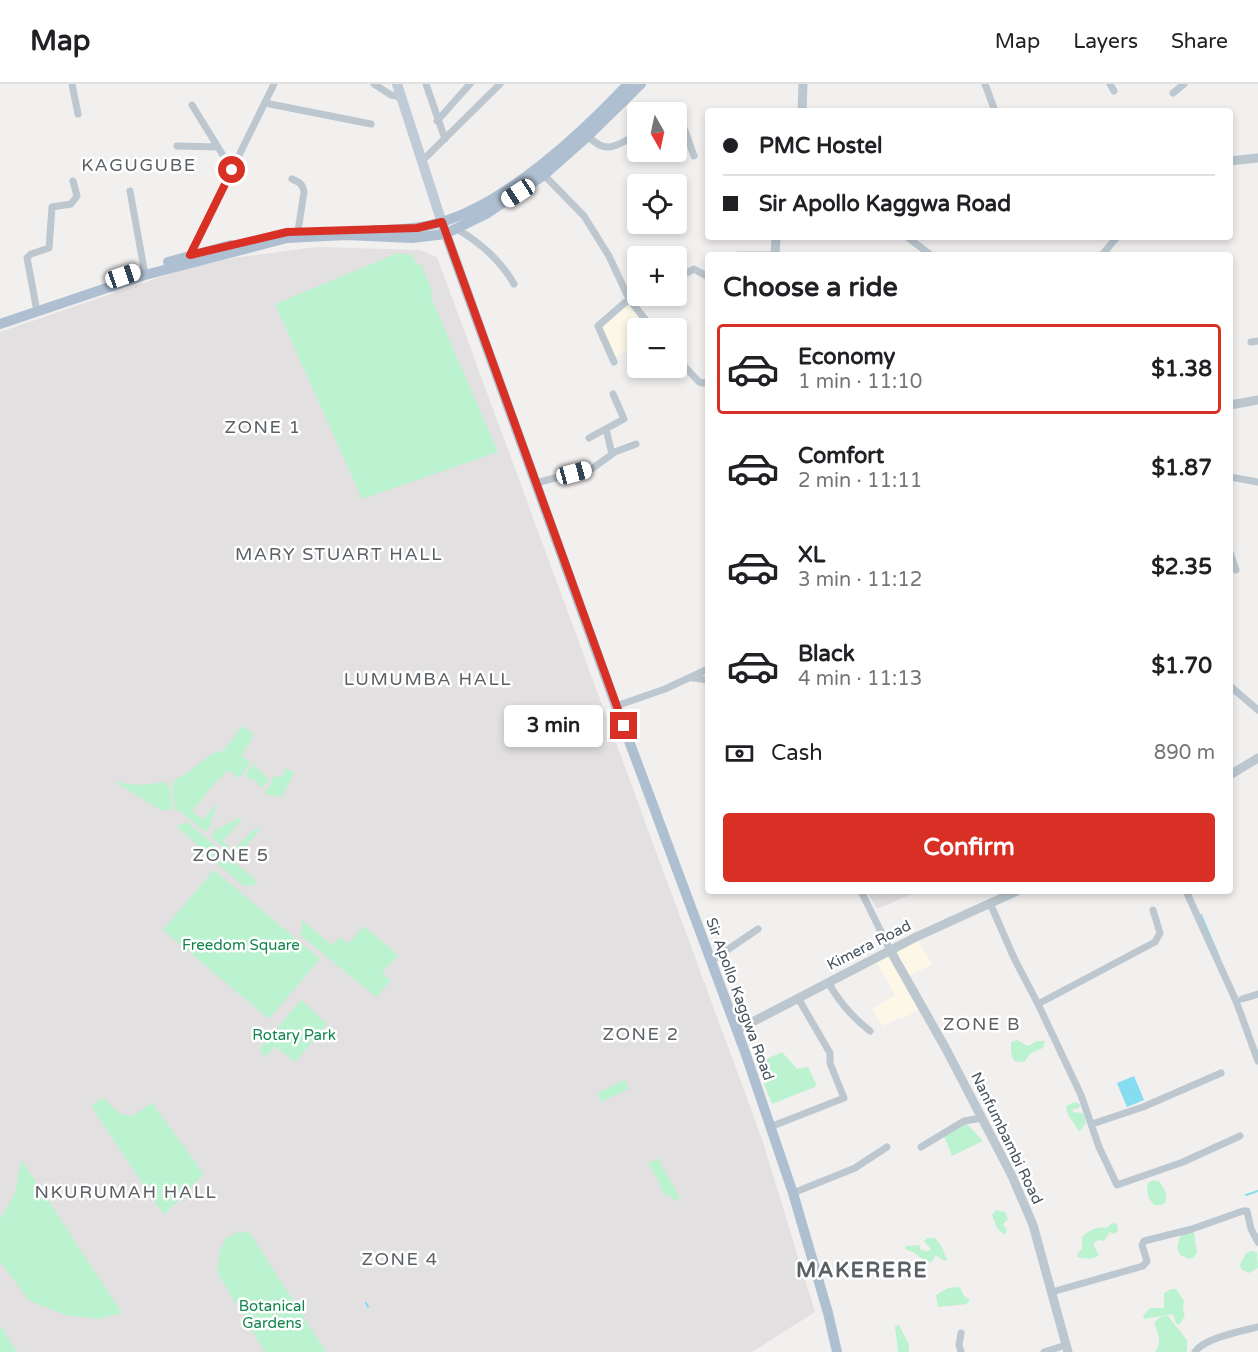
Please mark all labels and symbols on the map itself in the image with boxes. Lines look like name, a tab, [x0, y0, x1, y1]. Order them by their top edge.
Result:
north arrow	[627, 102, 687, 162]
district label: KAGUGUBE	[81, 154, 197, 176]
route start	[218, 156, 245, 183]
car	[498, 176, 538, 210]
car	[103, 262, 143, 290]
district label: ZONE 1	[224, 416, 302, 438]
car	[554, 460, 594, 486]
district label: MARY STUART HALL	[235, 543, 443, 565]
district label: LUMUMBA HALL	[344, 668, 512, 690]
callout: 3 min	[504, 705, 603, 747]
route end	[610, 712, 637, 739]
district label: ZONE 5	[192, 844, 270, 866]
street label: Sir Apollo Kaggwa Road	[702, 915, 778, 1083]
street label: Kimera Road	[824, 916, 914, 974]
park label: Freedom Square	[182, 936, 300, 954]
district label: ZONE B	[943, 1013, 1021, 1035]
district label: ZONE 2	[602, 1023, 680, 1045]
park label: Rotary Park	[252, 1026, 336, 1044]
street label: Nanfumbambi Road	[967, 1069, 1047, 1207]
district label: NKURUMAH HALL	[35, 1181, 217, 1203]
district label: ZONE 4	[361, 1248, 439, 1270]
district label: MAKERERE	[796, 1258, 928, 1283]
park label: Botanical Gardens	[239, 1297, 305, 1332]

